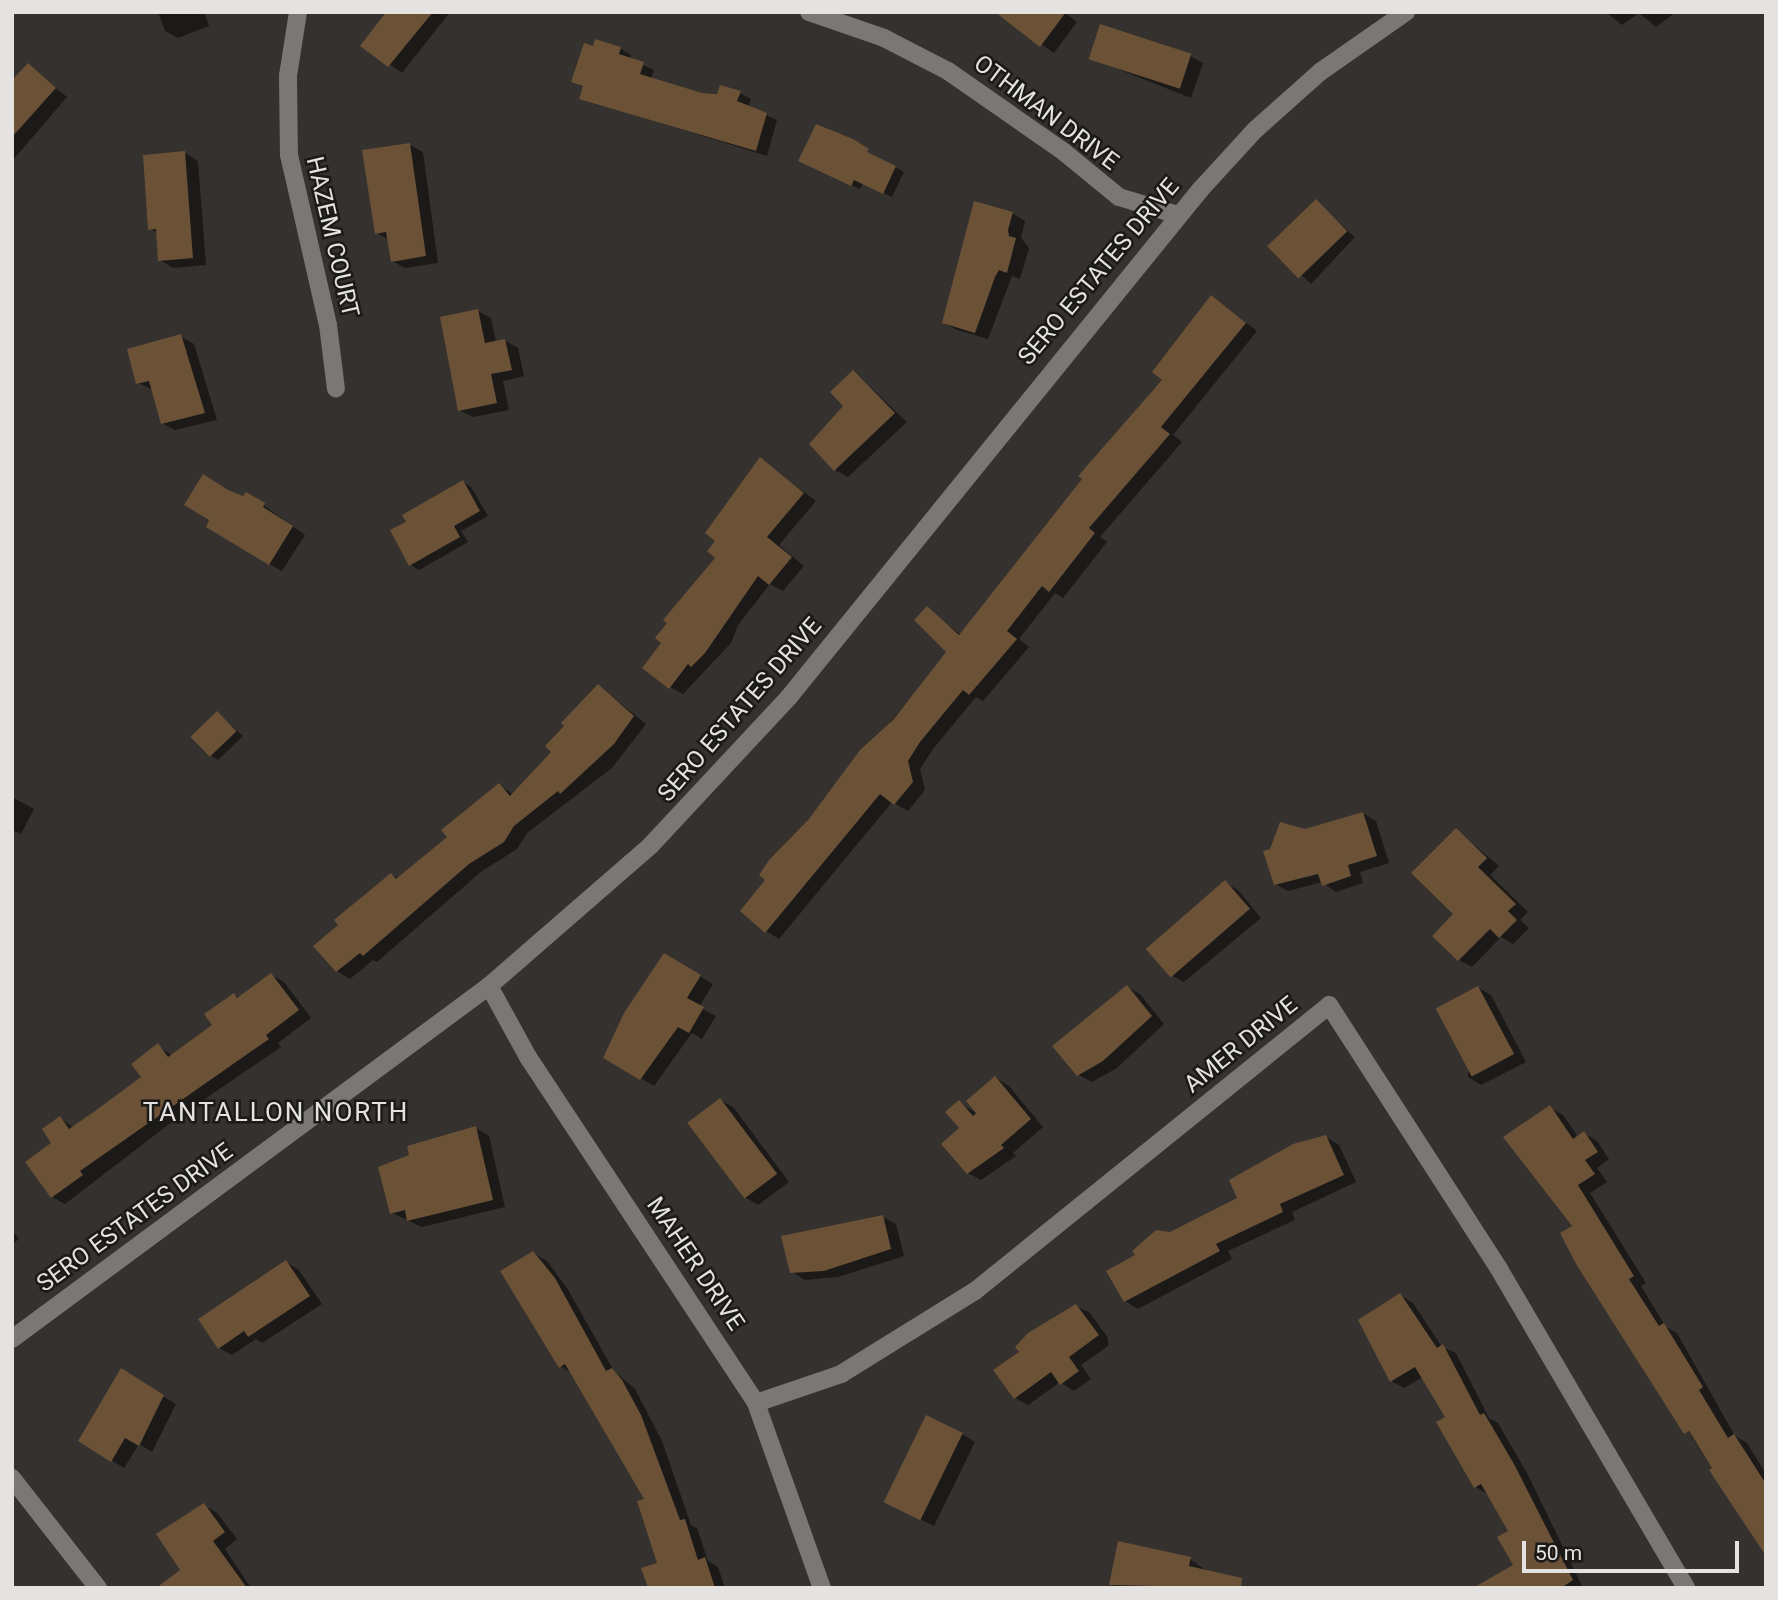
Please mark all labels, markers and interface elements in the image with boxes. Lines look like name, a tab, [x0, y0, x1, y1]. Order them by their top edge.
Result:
street label: OTHMAN DRIVE	[968, 49, 1124, 177]
street label: HAZEM COURT	[300, 154, 364, 320]
street label: SERO ESTATES DRIVE	[1013, 173, 1185, 371]
street label: SERO ESTATES DRIVE	[652, 612, 828, 808]
street label: AMER DRIVE	[1179, 991, 1303, 1099]
district label: TANTALLON NORTH	[145, 1097, 407, 1129]
street label: SERO ESTATES DRIVE	[32, 1137, 238, 1299]
street label: MAHER DRIVE	[640, 1192, 750, 1336]
scale bar	[1526, 1526, 1743, 1570]
text: 50 m	[1535, 1541, 1582, 1565]

